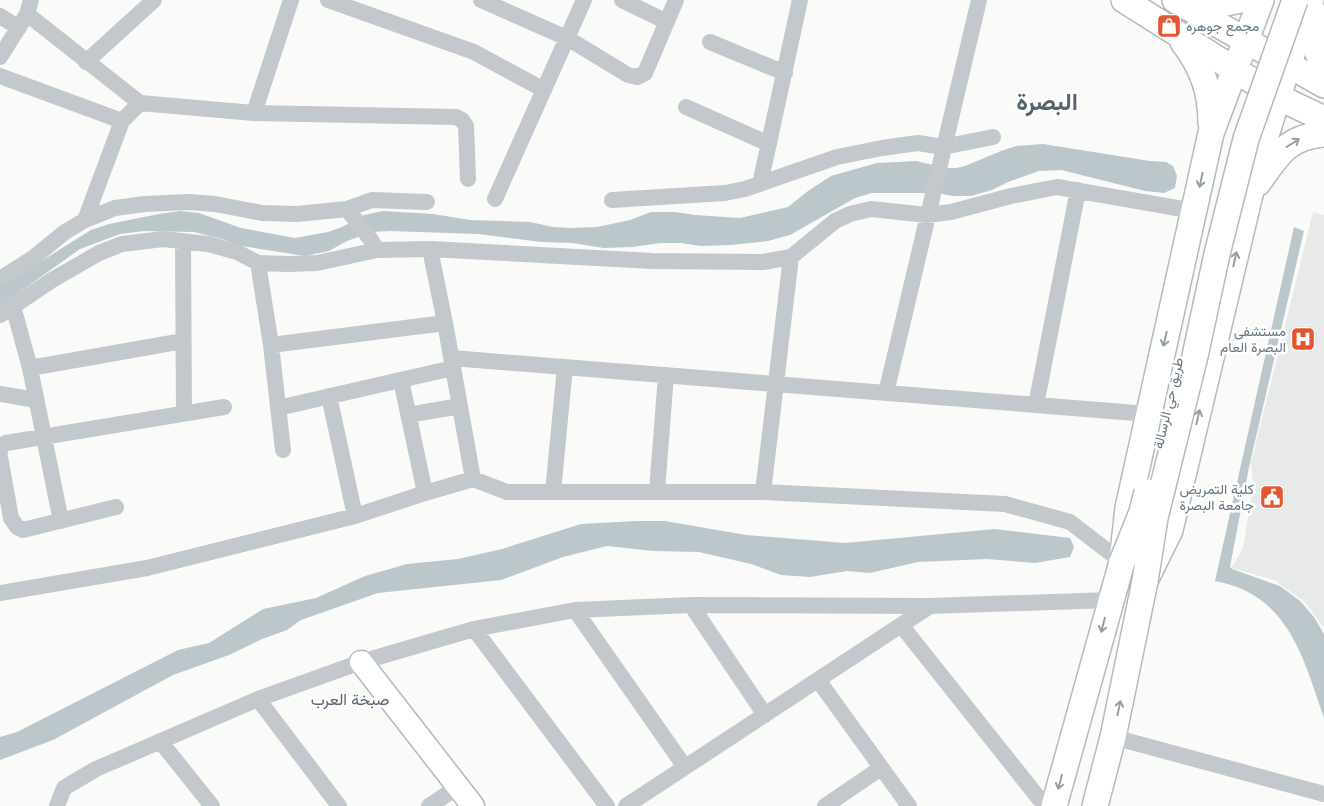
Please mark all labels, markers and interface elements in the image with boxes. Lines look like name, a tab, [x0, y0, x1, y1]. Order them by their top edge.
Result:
shop icon: مجمع جوهره	[1156, 13, 1182, 39]
place label: مجمع جوهره	[1186, 17, 1259, 37]
district label: البصرة	[1016, 87, 1078, 117]
one-way arrow	[1285, 137, 1299, 147]
one-way arrow	[1196, 172, 1205, 188]
one-way arrow	[1231, 251, 1240, 267]
place label: مستشفى البصرة العام	[1220, 322, 1286, 356]
hospital icon: مستشفى البصرة العام	[1290, 326, 1316, 352]
one-way arrow	[1160, 330, 1169, 346]
street label: طريق حي الرسالة	[1149, 356, 1190, 451]
one-way arrow	[1194, 409, 1203, 425]
place label: كلية التمريض جامعة البصرة	[1179, 480, 1254, 514]
public building icon: كلية التمريض جامعة البصرة	[1259, 484, 1285, 510]
one-way arrow	[1098, 617, 1108, 633]
district label: صبخة العرب	[311, 690, 389, 710]
one-way arrow	[1115, 700, 1124, 716]
one-way arrow	[1055, 774, 1065, 790]

